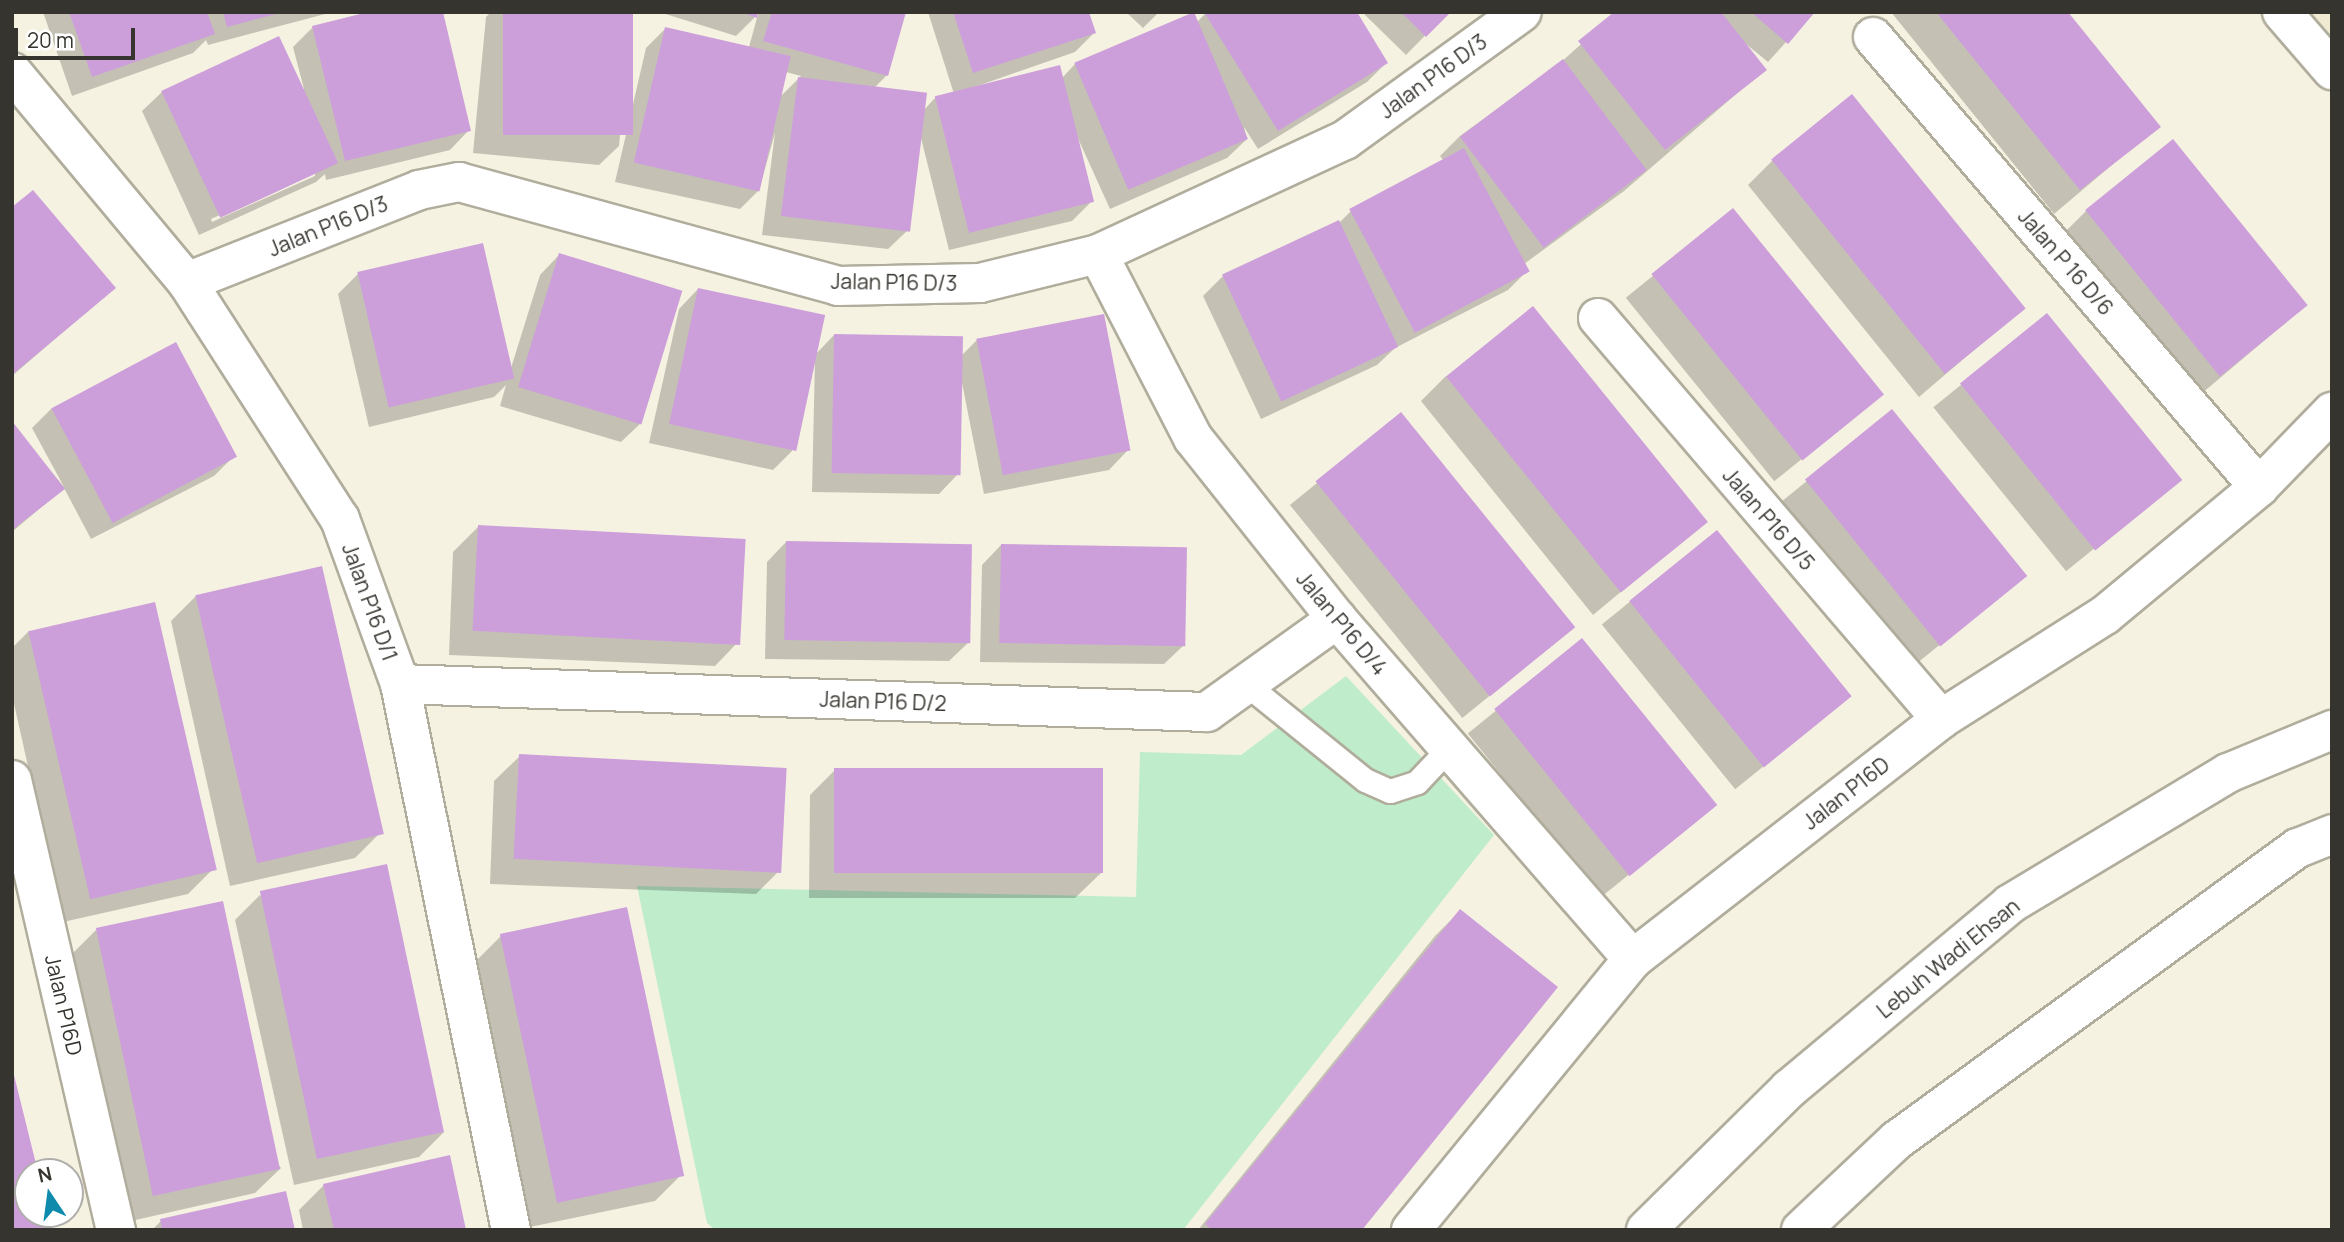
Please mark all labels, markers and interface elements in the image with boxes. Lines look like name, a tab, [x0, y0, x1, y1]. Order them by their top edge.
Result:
scale bar	[18, 14, 138, 58]
text: 20 m	[27, 26, 74, 54]
street label: Jalan P16 D/3	[1374, 29, 1492, 123]
street label: Jalan P16 D/3	[265, 191, 391, 261]
street label: Jalan P 16 D/6	[2013, 204, 2119, 320]
street label: Jalan P16 D/3	[830, 268, 958, 296]
street label: Jalan P16 D/5	[1718, 463, 1820, 575]
street label: Jalan P16 D/1	[337, 540, 403, 664]
street label: Jalan P16 D/4	[1291, 566, 1393, 680]
street label: Jalan P16 D/2	[819, 686, 947, 716]
street label: Jalan P16D	[1798, 751, 1894, 835]
street label: Lebuh Wadi Ehsan	[1872, 893, 2024, 1023]
street label: Jalan P16D	[40, 952, 88, 1058]
north arrow	[14, 1158, 84, 1228]
text: N	[35, 1160, 54, 1189]

